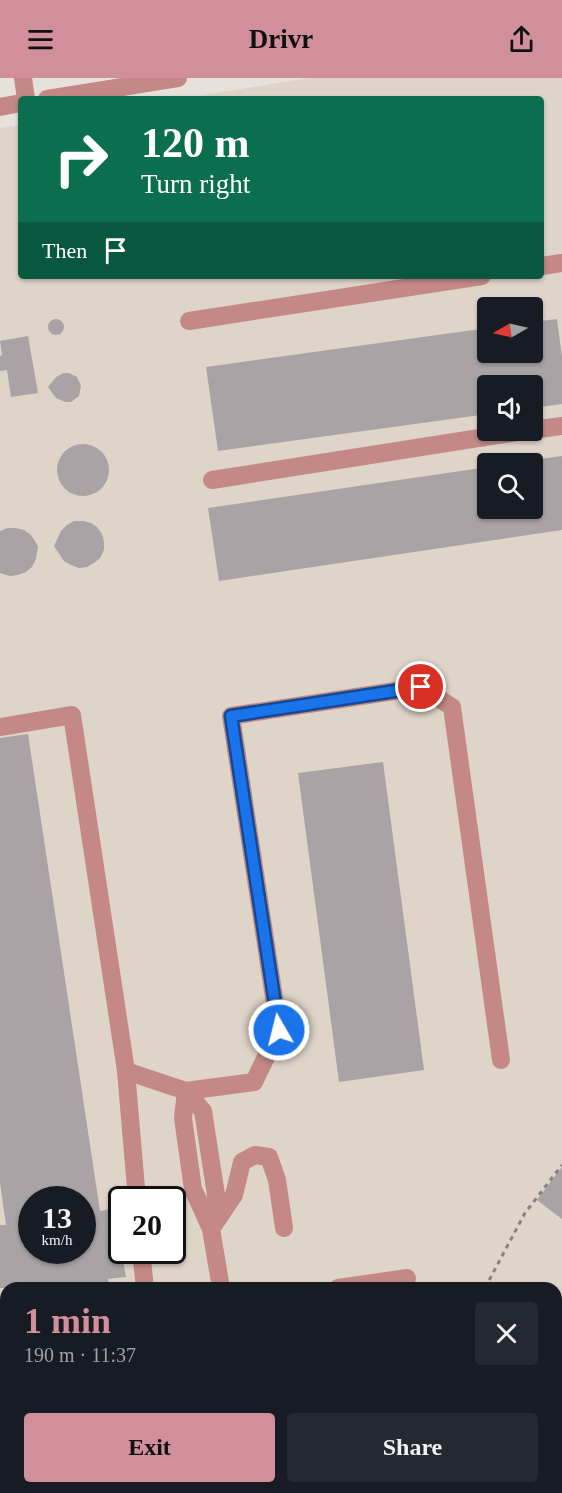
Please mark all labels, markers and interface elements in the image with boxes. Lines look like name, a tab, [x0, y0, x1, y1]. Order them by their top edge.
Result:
icon: menu	[24, 23, 57, 56]
icon: share	[505, 23, 538, 56]
text: Drivr	[249, 24, 313, 54]
icon: right	[42, 120, 120, 198]
text: 120 m	[141, 120, 250, 166]
text: Turn right	[141, 169, 250, 199]
icon: arrive	[99, 234, 132, 267]
text: Then	[42, 238, 87, 263]
north arrow	[477, 297, 543, 363]
map controls	[477, 297, 543, 519]
button: sound	[477, 375, 543, 441]
button: search	[477, 453, 543, 519]
pin	[395, 661, 446, 712]
icon: arrive	[404, 670, 437, 703]
position arrow	[247, 998, 311, 1062]
speed limit sign: 20	[108, 1186, 186, 1264]
text: 13	[42, 1201, 72, 1234]
text: km/h	[42, 1232, 72, 1248]
text: 1 min	[24, 1301, 111, 1341]
button: close	[475, 1302, 538, 1365]
text: 190 m · 11:37	[24, 1344, 136, 1366]
button: Exit	[24, 1413, 275, 1482]
button: Share	[287, 1413, 538, 1482]

